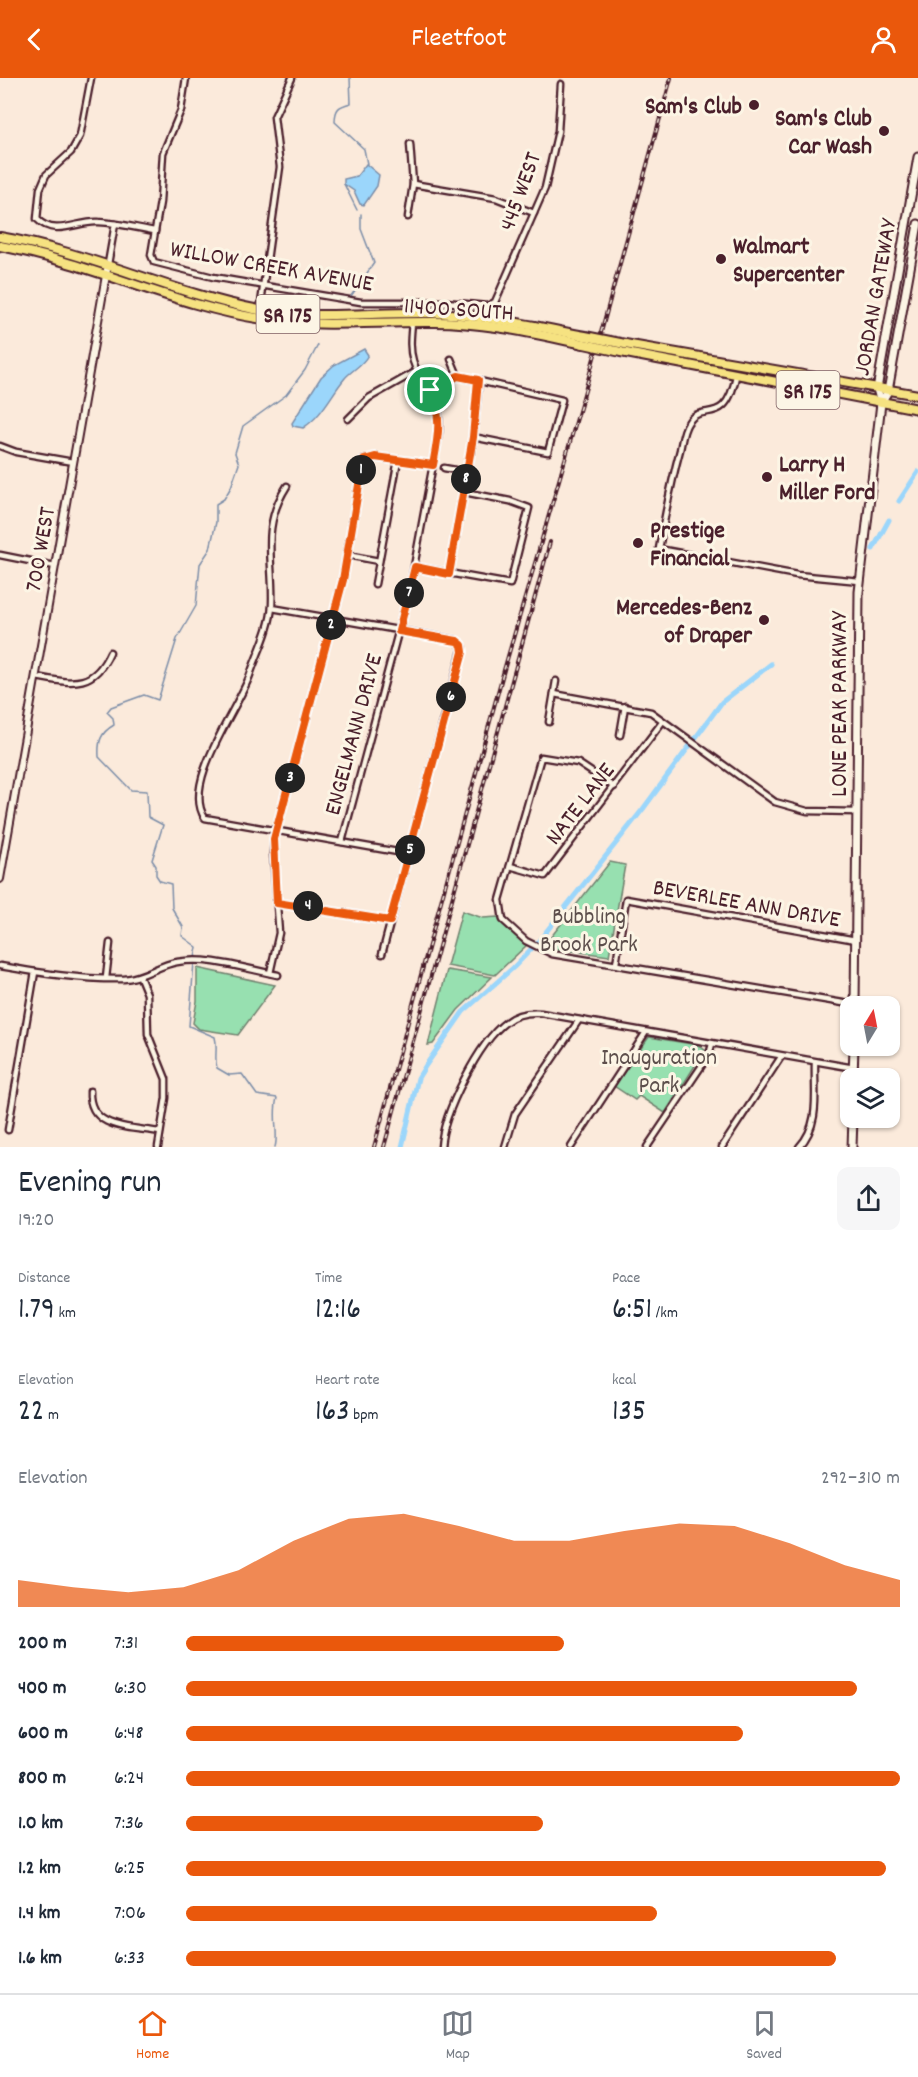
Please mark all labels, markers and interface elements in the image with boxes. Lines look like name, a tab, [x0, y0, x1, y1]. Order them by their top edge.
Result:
text: Fleetfoot	[411, 20, 507, 59]
icon: back	[18, 23, 51, 56]
icon: person	[867, 23, 900, 56]
place label: Sam's Club	[645, 91, 742, 125]
marker: Sam's Club	[747, 98, 761, 112]
place label: Sam's Club Car Wash	[775, 103, 872, 165]
marker: Sam's Club Car Wash	[877, 124, 891, 138]
street label: 445 WEST	[492, 148, 552, 236]
street label: JORDAN GATEWAY	[846, 215, 908, 378]
place label: Walmart Supercenter	[733, 231, 845, 293]
street label: WILLOW CREEK AVENUE	[167, 233, 376, 303]
marker: Walmart Supercenter	[714, 252, 728, 266]
street label: 11400 SOUTH	[403, 290, 515, 332]
road number: SR 175	[256, 295, 320, 333]
pin	[404, 364, 455, 415]
road number: SR 175	[776, 371, 840, 409]
icon: arrive	[413, 373, 446, 406]
place label: Larry H Miller Ford	[779, 449, 875, 511]
pin: 1	[346, 455, 376, 485]
text: 1	[359, 458, 363, 481]
pin: 8	[451, 464, 481, 494]
text: 8	[463, 467, 469, 490]
marker: Larry H Miller Ford	[760, 470, 774, 484]
street label: 700 WEST	[18, 504, 66, 595]
place label: Prestige Financial	[650, 515, 730, 577]
marker: Prestige Financial	[631, 536, 645, 550]
pin: 7	[394, 578, 424, 608]
text: 7	[406, 581, 412, 604]
place label: Mercedes-Benz of Draper	[616, 592, 753, 654]
pin: 2	[316, 610, 346, 640]
street label: LONE PEAK PARKWAY	[824, 610, 858, 797]
text: 2	[328, 613, 335, 636]
marker: Mercedes-Benz of Draper	[757, 613, 771, 627]
street label: ENGELMANN DRIVE	[317, 650, 393, 819]
pin: 6	[436, 682, 466, 712]
text: 6	[447, 685, 455, 708]
street label: NATE LANE	[538, 756, 625, 853]
pin: 3	[275, 763, 305, 793]
text: 3	[286, 766, 294, 789]
pin: 5	[395, 835, 425, 865]
text: 5	[406, 838, 414, 861]
street label: BEVERLEE ANN DRIVE	[650, 872, 843, 938]
pin: 4	[293, 891, 323, 921]
text: 4	[305, 894, 311, 917]
park label: Bubbling Brook Park	[540, 901, 638, 963]
north arrow	[840, 996, 900, 1056]
map controls	[840, 996, 900, 1128]
park label: Inauguration Park	[601, 1042, 717, 1104]
button: layers	[840, 1068, 900, 1128]
text: Evening run	[18, 1161, 162, 1208]
button: share	[837, 1167, 900, 1230]
text: 19:20	[18, 1207, 55, 1235]
text: Distance	[18, 1267, 70, 1290]
text: Time	[315, 1267, 342, 1290]
text: Pace	[612, 1267, 640, 1290]
text: 1.79	[18, 1290, 55, 1333]
text: 12:16	[315, 1290, 361, 1333]
text: 6:51	[612, 1290, 652, 1333]
text: km	[55, 1302, 76, 1325]
text: /km	[652, 1302, 678, 1325]
text: Elevation	[18, 1369, 74, 1392]
text: Heart rate	[315, 1369, 380, 1392]
text: kcal	[612, 1369, 636, 1392]
text: 22	[18, 1392, 44, 1435]
text: 163	[315, 1392, 350, 1435]
text: 135	[612, 1392, 646, 1435]
text: m	[44, 1404, 59, 1427]
text: bpm	[350, 1404, 379, 1427]
text: Elevation	[18, 1465, 88, 1493]
text: 292–310 m	[821, 1465, 900, 1493]
text: 200 m	[18, 1630, 67, 1658]
text: 7:31	[114, 1630, 138, 1658]
text: 400 m	[18, 1675, 66, 1703]
text: 6:30	[114, 1675, 147, 1703]
text: 600 m	[18, 1720, 68, 1748]
text: 6:48	[114, 1720, 143, 1748]
text: 800 m	[18, 1765, 66, 1793]
text: 6:24	[114, 1765, 144, 1793]
text: 1.0 km	[18, 1810, 63, 1838]
text: 7:36	[114, 1810, 144, 1838]
text: 1.2 km	[18, 1855, 61, 1883]
text: 6:25	[114, 1855, 145, 1883]
text: 1.4 km	[18, 1900, 61, 1928]
text: 7:06	[114, 1900, 146, 1928]
text: 1.6 km	[18, 1945, 62, 1973]
text: 6:33	[114, 1945, 145, 1973]
tab: Home	[136, 2007, 169, 2066]
tab: Map	[441, 2007, 474, 2066]
tab: Saved	[746, 2007, 782, 2066]

